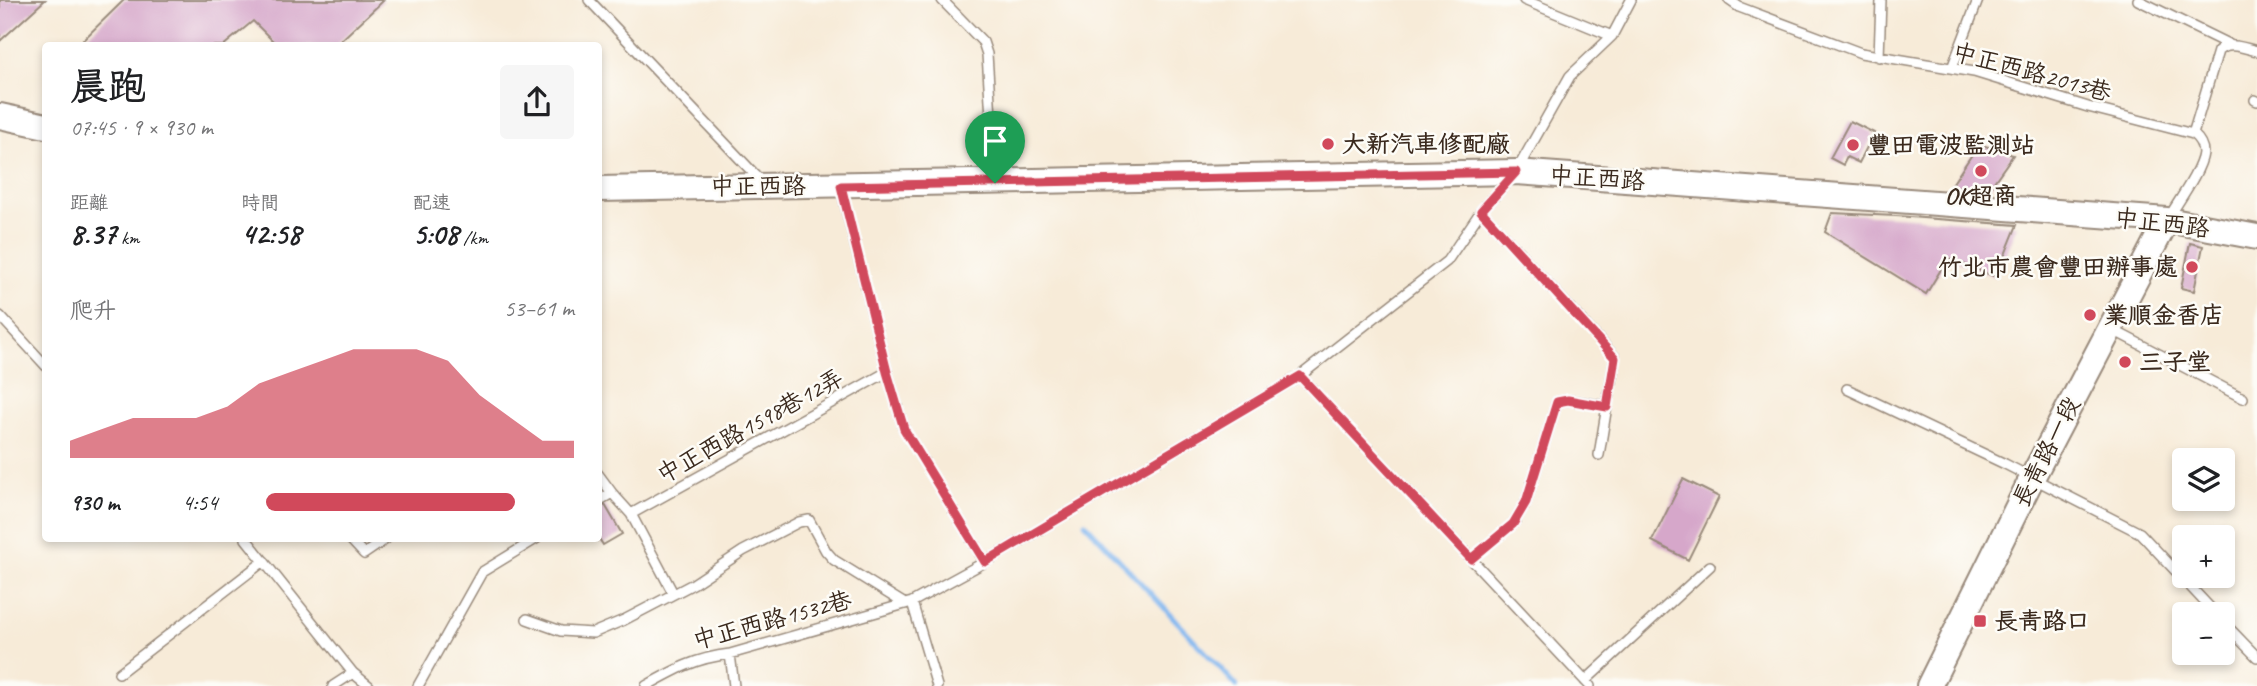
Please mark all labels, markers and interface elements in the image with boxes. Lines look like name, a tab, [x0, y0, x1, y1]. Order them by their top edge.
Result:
street label: 中正西路2013巷	[1949, 36, 2115, 108]
text: 晨跑	[70, 63, 146, 110]
button: share	[500, 65, 574, 139]
pin	[965, 111, 1025, 183]
text: 07:45 · 9 × 930 m	[70, 113, 213, 142]
icon: arrive	[976, 122, 1014, 160]
place label: 大新汽車修配廠	[1342, 129, 1510, 159]
place label: 豐田電波監測站	[1867, 130, 2035, 160]
marker: 大新汽車修配廠	[1320, 136, 1336, 152]
marker: 豐田電波監測站	[1845, 137, 1861, 153]
street label: 中正西路	[1548, 160, 1646, 196]
marker: OK超商	[1973, 163, 1989, 179]
street label: 中正西路	[710, 171, 806, 201]
place label: OK超商	[1945, 181, 2017, 211]
text: 距離	[70, 191, 108, 215]
text: 時間	[241, 191, 279, 215]
text: 配速	[413, 191, 451, 215]
street label: 中正西路	[2113, 202, 2211, 244]
text: 8.37	[70, 215, 116, 253]
text: 42:58	[241, 215, 301, 253]
text: 5:08	[413, 215, 459, 253]
text: km	[116, 226, 140, 250]
text: /km	[459, 226, 488, 250]
place label: 竹北市農會豐田辦事處	[1938, 252, 2178, 282]
marker: 竹北市農會豐田辦事處	[2184, 259, 2200, 275]
text: 53–61 m	[504, 294, 574, 323]
text: 爬升	[70, 296, 116, 325]
place label: 業順金香店	[2104, 300, 2224, 330]
marker: 業順金香店	[2082, 307, 2098, 323]
place label: 三子堂	[2139, 347, 2211, 377]
marker: 三子堂	[2117, 354, 2133, 370]
street label: 中正西路1598巷12弄	[651, 362, 849, 490]
street label: 長青路一段	[2005, 392, 2087, 512]
map controls	[2172, 448, 2235, 665]
button: layers	[2172, 448, 2235, 511]
text: 930 m	[70, 488, 119, 517]
text: 4:54	[182, 488, 218, 517]
button: +	[2172, 525, 2235, 588]
street label: 中正西路1532巷	[689, 584, 855, 656]
button: −	[2172, 602, 2235, 665]
place label: 長青路口	[1994, 606, 2090, 636]
marker: 長青路口	[1972, 613, 1988, 629]

